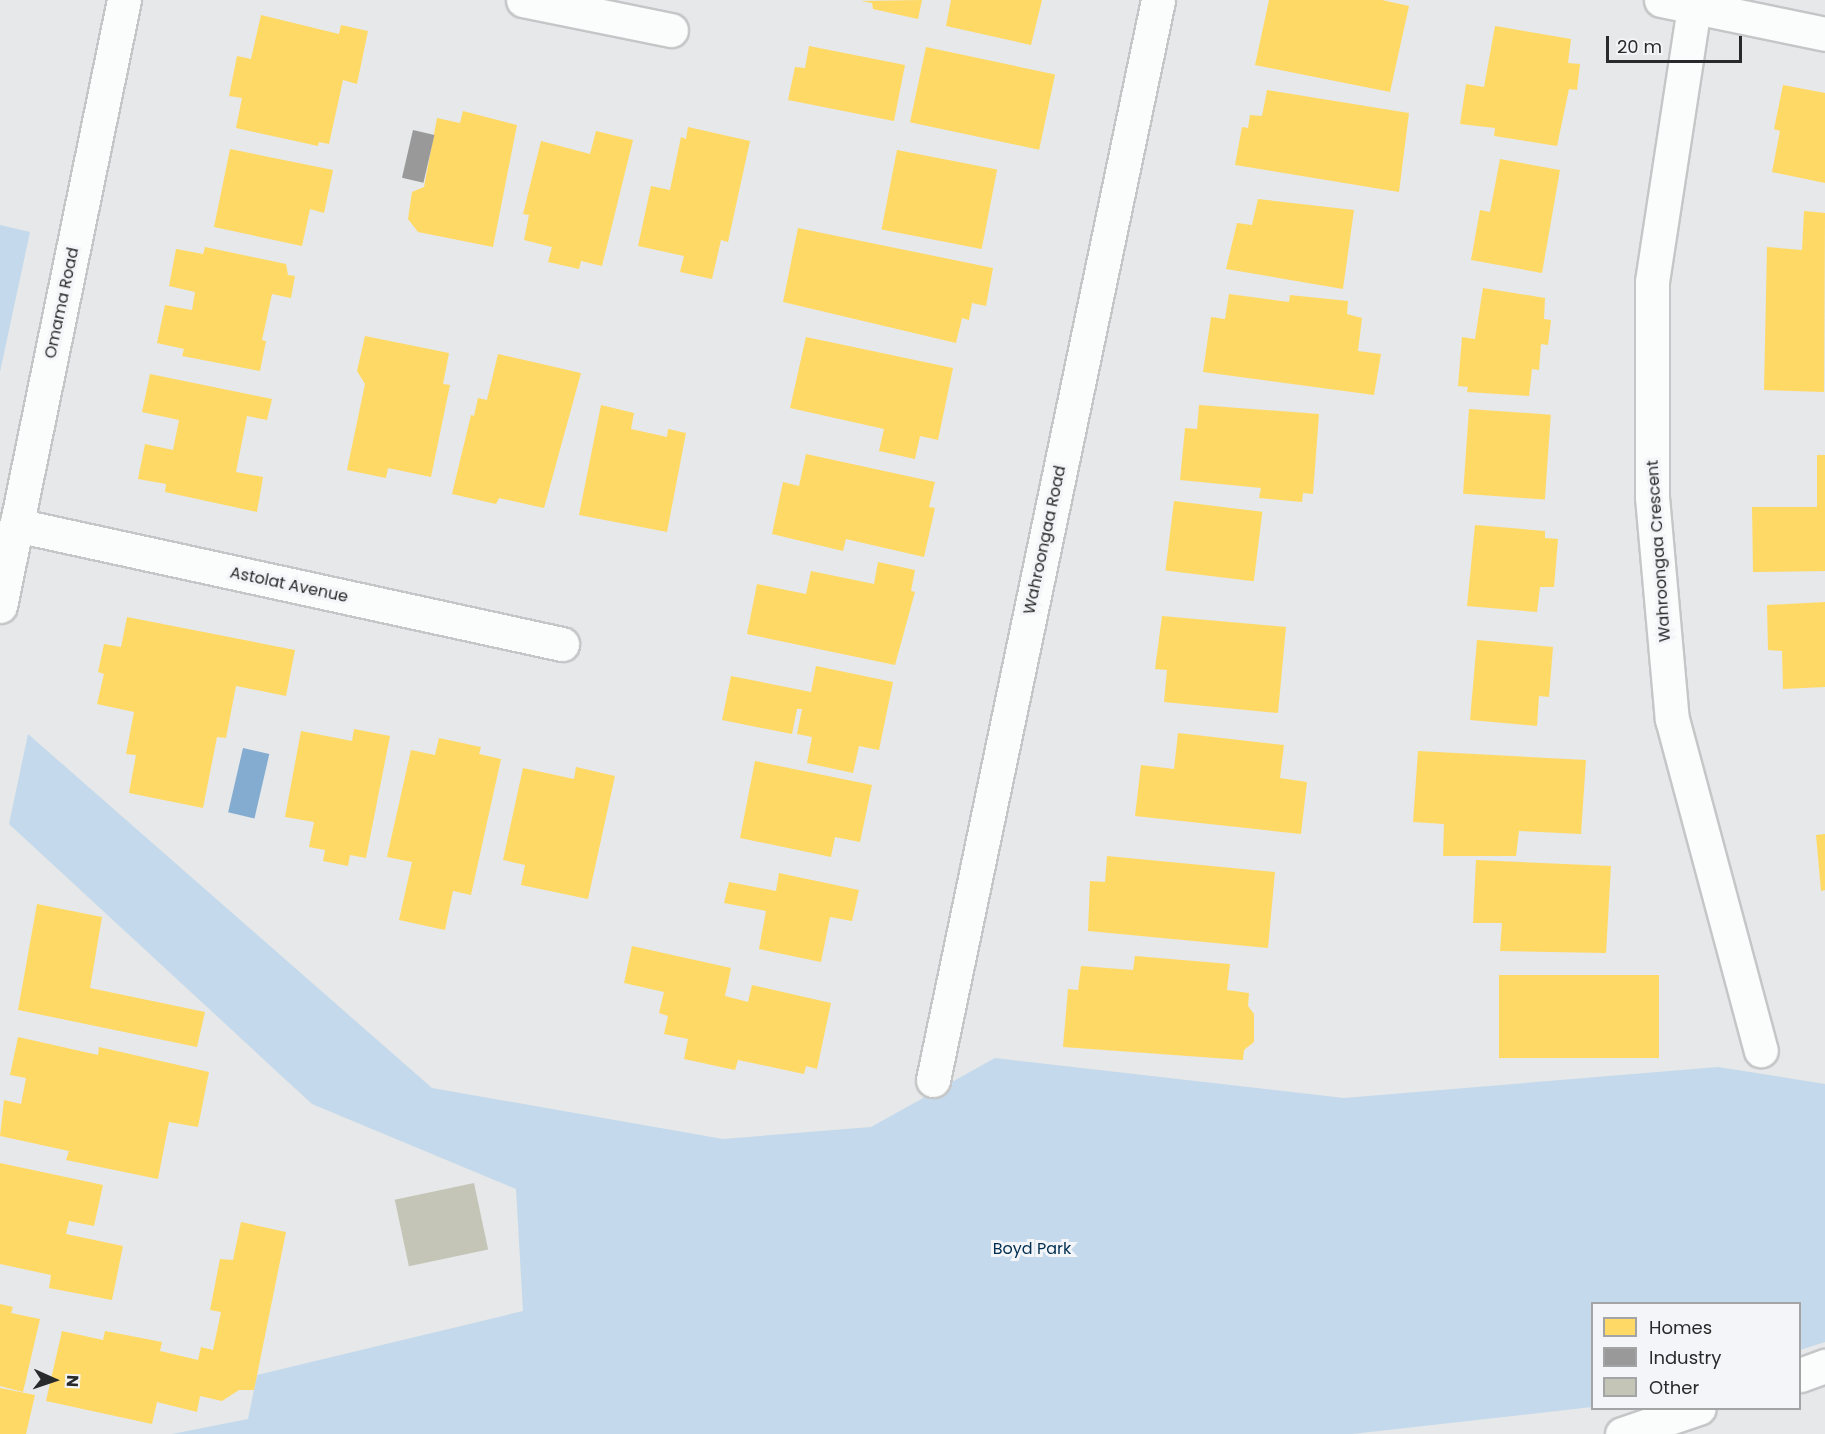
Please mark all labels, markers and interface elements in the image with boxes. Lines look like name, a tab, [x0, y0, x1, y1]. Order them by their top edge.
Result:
scale bar	[1609, 24, 1746, 62]
text: 20 m	[1617, 34, 1662, 59]
street label: Omama Road	[41, 246, 83, 360]
street label: Wahroongaa Crescent	[1643, 459, 1675, 643]
street label: Wahroongaa Road	[1020, 464, 1070, 616]
street label: Astolat Avenue	[228, 563, 350, 607]
park label: Boyd Park	[993, 1239, 1071, 1259]
legend	[1591, 1302, 1801, 1410]
text: Homes	[1649, 1315, 1712, 1340]
text: Industry	[1649, 1345, 1721, 1370]
north arrow	[24, 1350, 84, 1410]
text: N	[61, 1374, 84, 1388]
text: Other	[1649, 1375, 1699, 1400]

